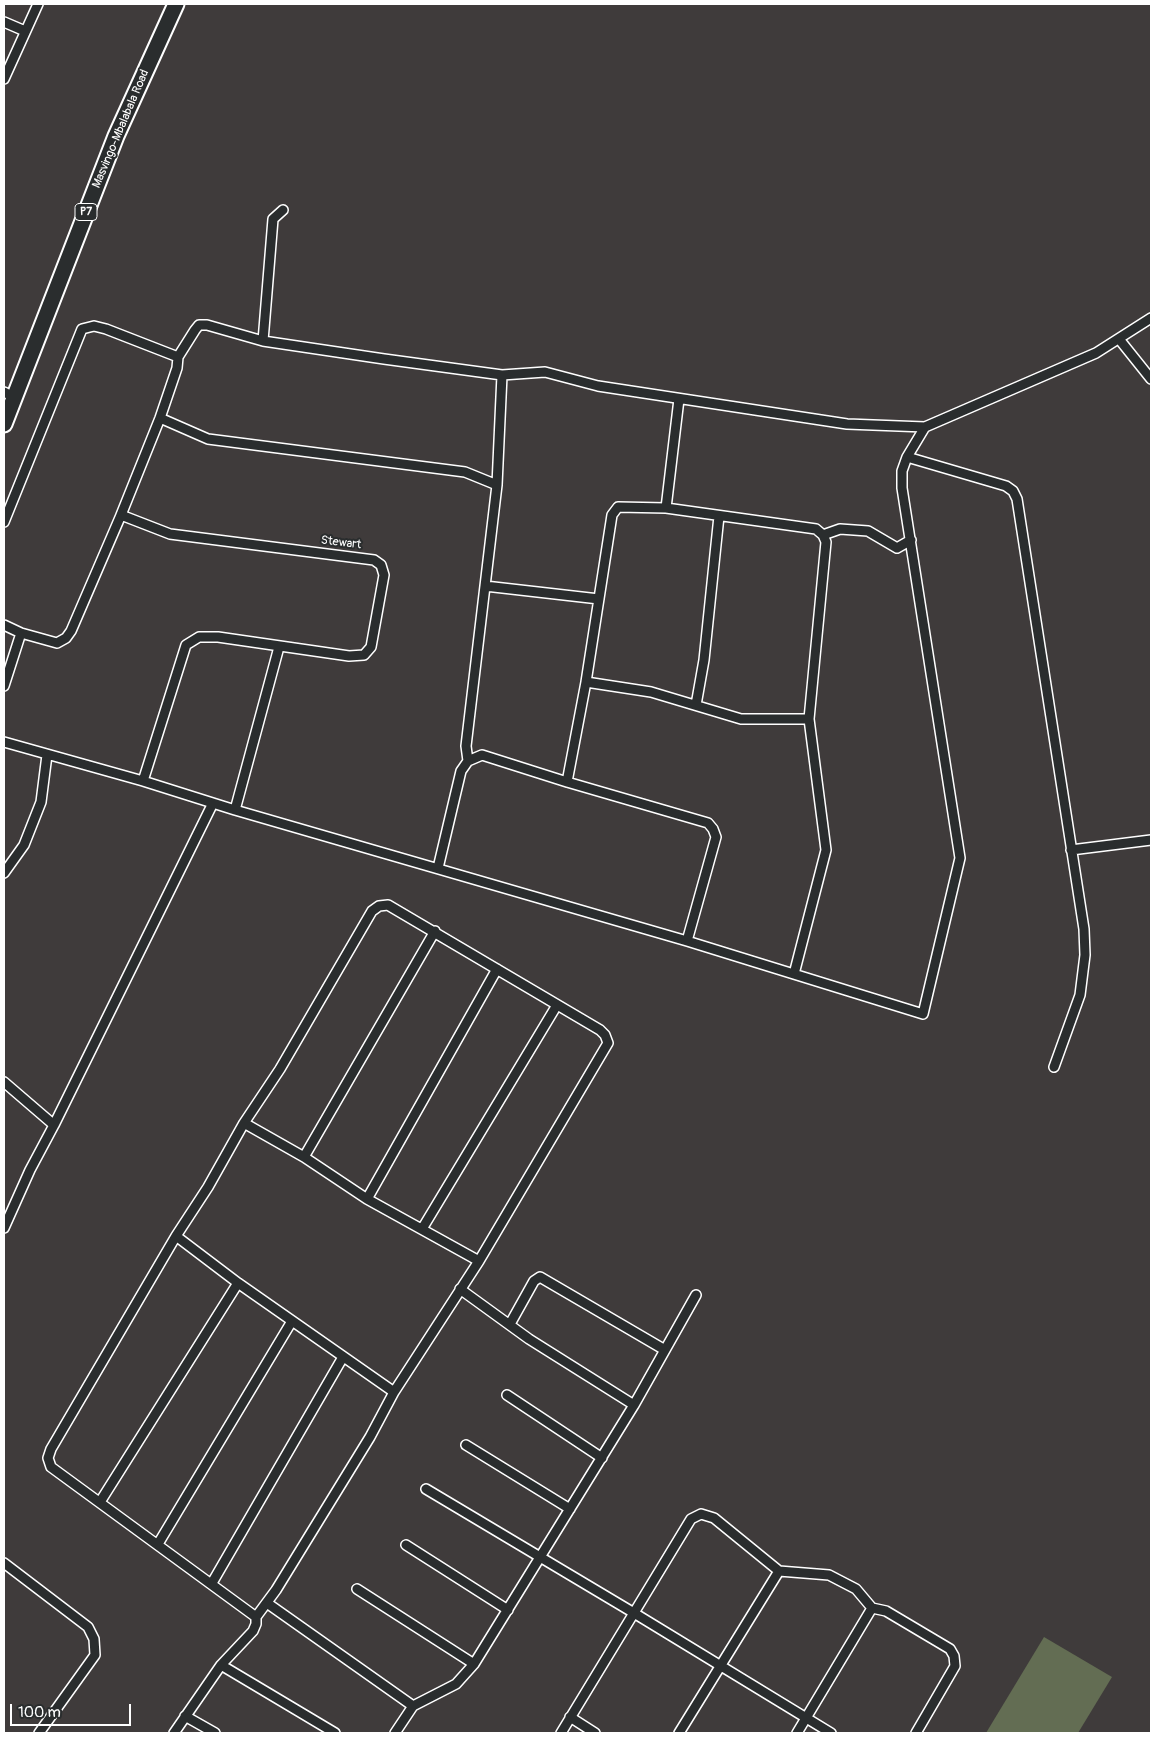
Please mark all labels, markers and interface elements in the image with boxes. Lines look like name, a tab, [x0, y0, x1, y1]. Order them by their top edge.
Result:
street label: Masvingo-Mbalabala Road	[90, 68, 152, 190]
road number: P7	[75, 203, 97, 220]
street label: Stewart	[320, 533, 362, 553]
scale bar	[12, 1694, 134, 1726]
text: 100 m	[18, 1703, 61, 1722]

